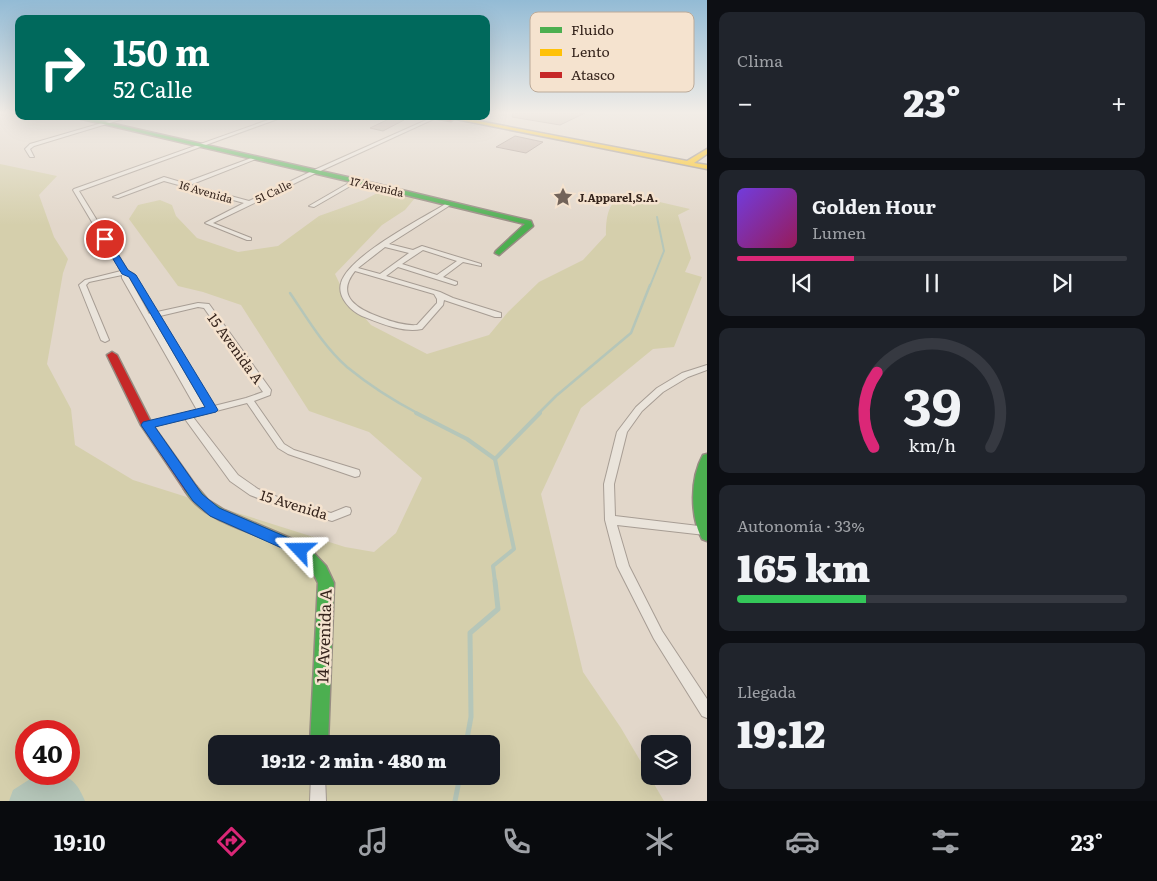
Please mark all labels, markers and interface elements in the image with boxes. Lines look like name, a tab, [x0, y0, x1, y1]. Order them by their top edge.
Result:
legend	[530, 12, 694, 92]
text: Fluido	[571, 19, 614, 39]
text: 150 m	[113, 25, 210, 77]
icon: right	[30, 35, 95, 100]
text: Lento	[571, 41, 610, 61]
text: Clima	[737, 48, 783, 72]
text: Atasco	[571, 64, 615, 84]
text: 52 Calle	[113, 72, 192, 105]
text: 23°	[903, 72, 961, 129]
text: −	[737, 80, 753, 122]
text: +	[1111, 80, 1127, 122]
street label: 17 Avenida	[349, 172, 405, 200]
street label: 51 Calle	[252, 175, 294, 206]
street label: 16 Avenida	[177, 176, 235, 206]
place icon: J.Apparel,S.A.	[552, 186, 574, 208]
place label: J.Apparel,S.A.	[578, 189, 658, 205]
text: Golden Hour	[812, 192, 936, 220]
pin	[84, 218, 126, 260]
text: Lumen	[812, 220, 866, 244]
icon: arrive	[91, 225, 119, 253]
icon: previous	[788, 269, 816, 297]
icon: pause	[918, 269, 946, 297]
icon: next	[1048, 269, 1076, 297]
street label: 15 Avenida A	[204, 309, 269, 388]
text: 39	[903, 365, 961, 442]
text: km/h	[908, 431, 956, 458]
street label: 15 Avenida	[258, 484, 331, 524]
text: Autonomía · 33%	[737, 513, 865, 537]
position arrow	[273, 523, 325, 575]
text: 165 km	[737, 537, 870, 594]
street label: 14 Avenida A	[309, 588, 337, 684]
text: Llegada	[737, 679, 796, 703]
text: 19:12	[737, 703, 825, 760]
speed limit sign: 40	[15, 720, 80, 785]
map controls	[641, 735, 691, 785]
button: layers	[641, 735, 691, 785]
text: 19:12 · 2 min · 480 m	[261, 746, 447, 774]
icon: directions	[214, 824, 249, 859]
icon: music	[356, 824, 391, 859]
icon: phone	[499, 824, 534, 859]
icon: climate	[642, 824, 677, 859]
icon: car	[785, 824, 820, 859]
icon: filters	[928, 824, 963, 859]
text: 19:10	[54, 825, 106, 858]
text: 23°	[1071, 825, 1103, 858]

